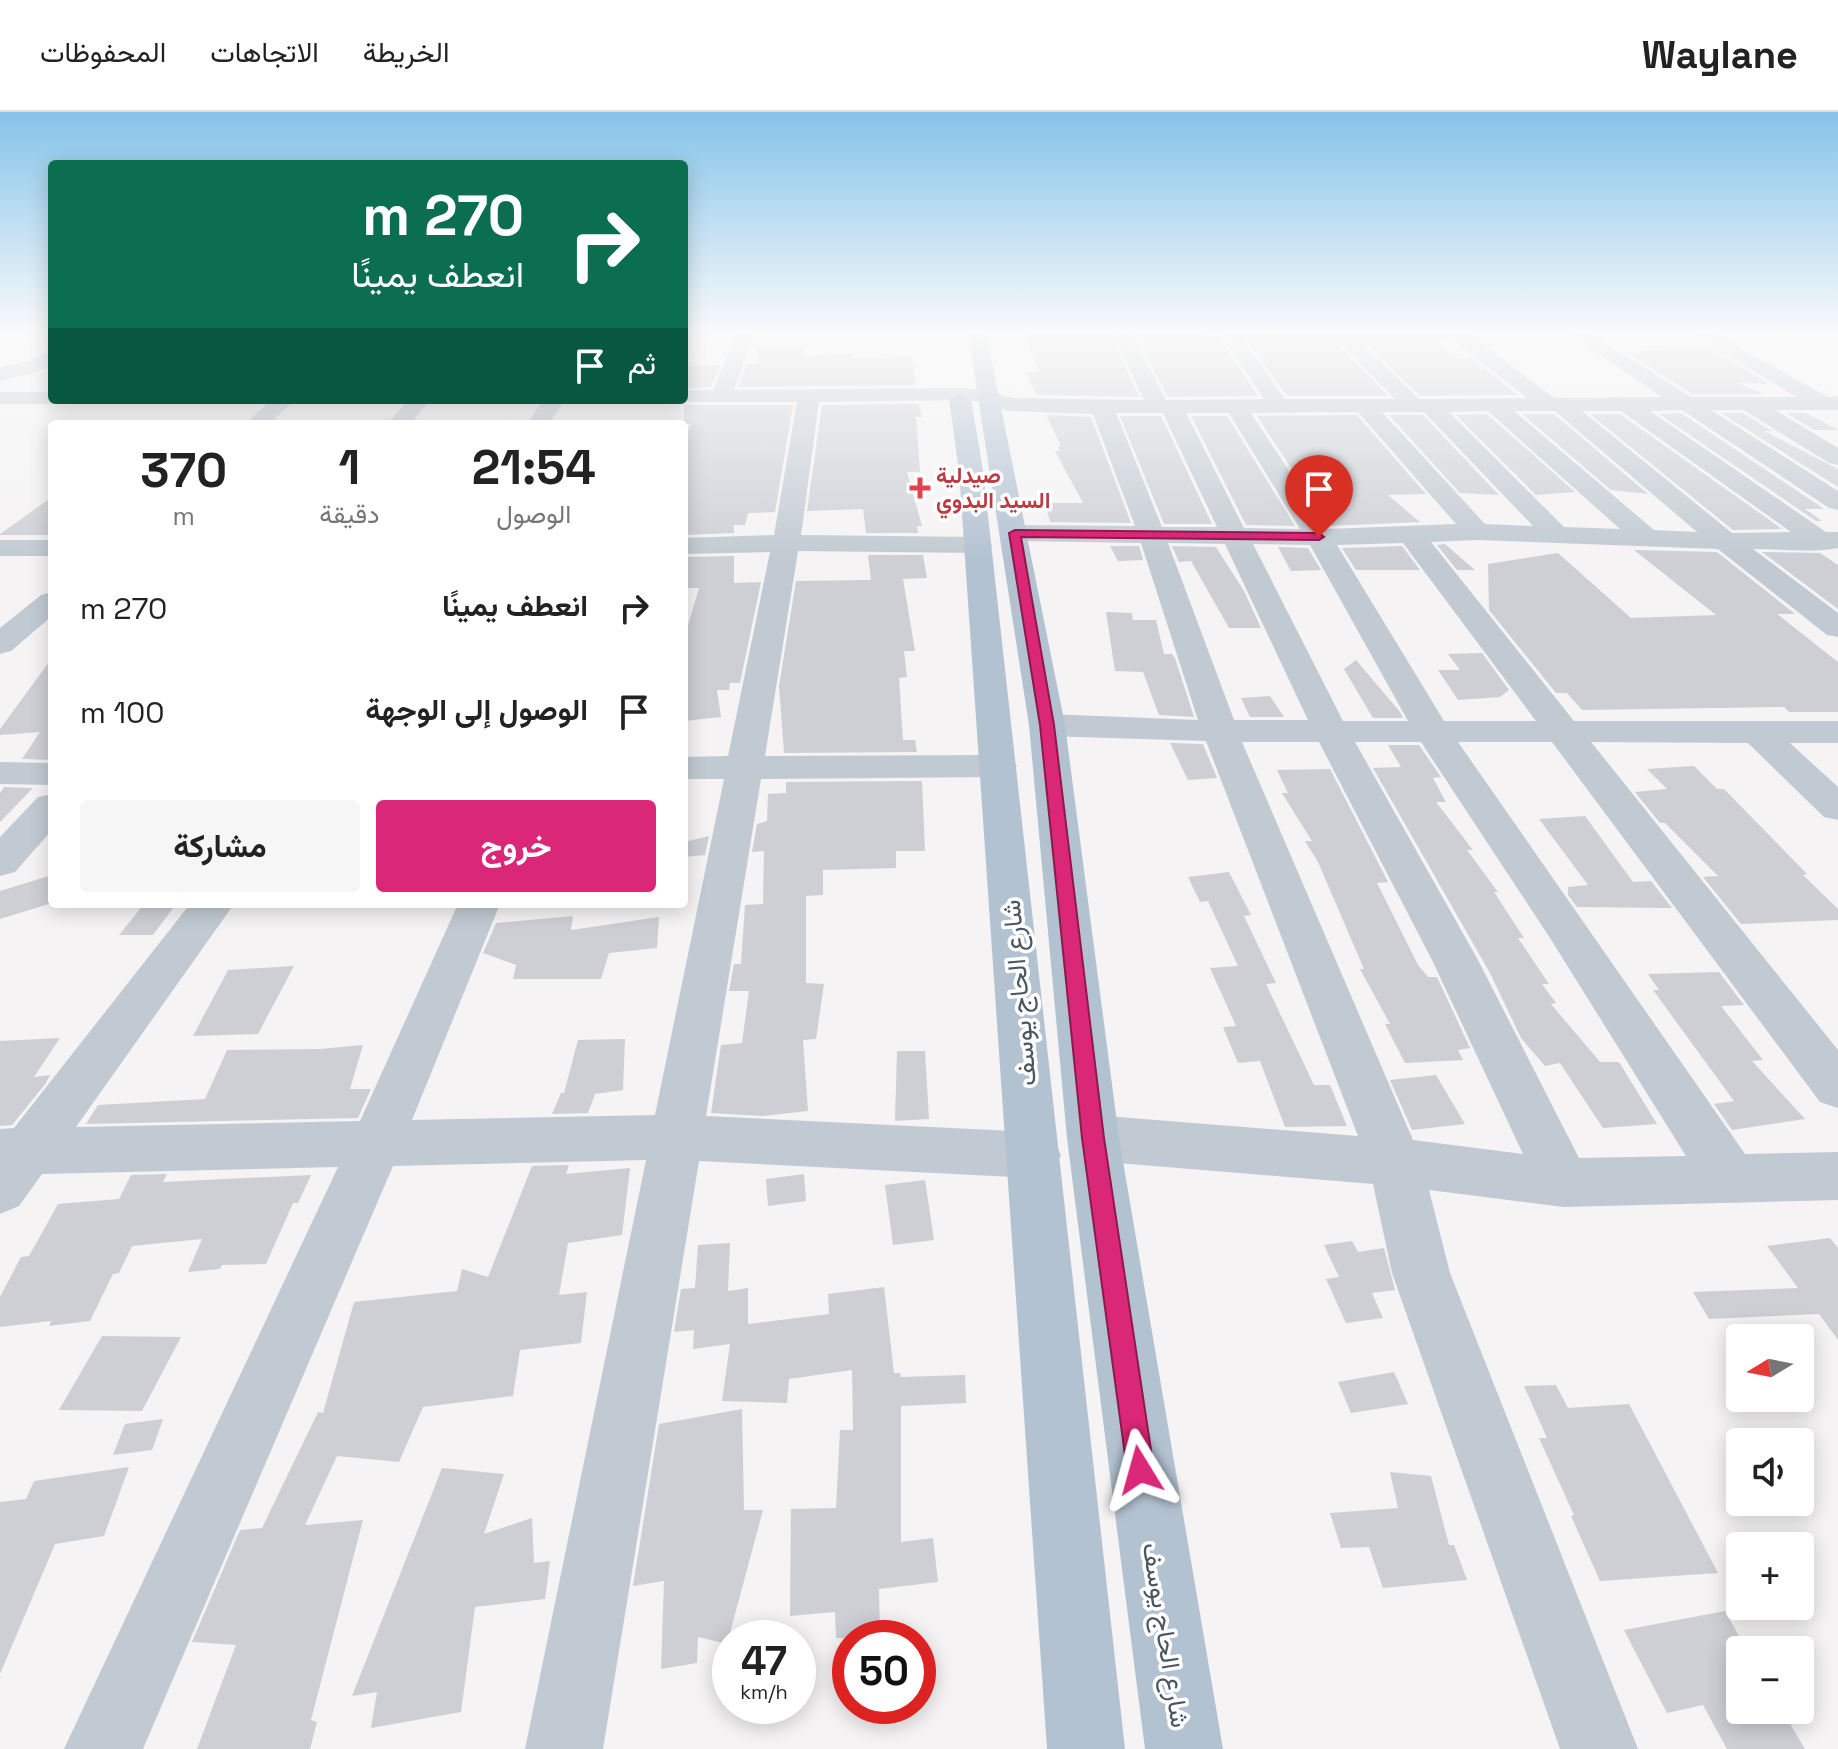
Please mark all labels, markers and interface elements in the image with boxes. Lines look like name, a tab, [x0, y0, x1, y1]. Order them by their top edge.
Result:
text: Waylane	[1642, 31, 1798, 79]
text: المحفوظات	[40, 34, 166, 70]
text: الاتجاهات	[210, 34, 319, 70]
text: الخريطة	[363, 34, 449, 70]
text: 270 m	[362, 180, 524, 251]
icon: right	[552, 192, 656, 296]
text: انعطف يمينًا	[351, 252, 524, 298]
icon: arrive	[568, 344, 612, 388]
text: ثم	[628, 344, 656, 383]
text: 1	[339, 437, 360, 498]
text: 21:54	[472, 437, 596, 498]
text: 370	[140, 440, 227, 501]
pin	[1285, 455, 1353, 537]
place label: صيدلية السيد البدوي	[936, 461, 1050, 519]
icon: arrive	[1297, 467, 1341, 511]
marker: صيدلية السيد البدوي	[911, 479, 929, 497]
text: دقيقة	[319, 497, 380, 531]
text: الوصول	[496, 497, 571, 531]
text: m	[172, 499, 195, 533]
text: انعطف يمينًا	[442, 586, 588, 625]
icon: right	[612, 586, 656, 630]
text: 270 m	[80, 589, 167, 628]
text: الوصول إلى الوجهة	[365, 690, 588, 729]
icon: arrive	[612, 690, 656, 734]
text: 100 m	[80, 693, 165, 732]
button: مشاركة	[80, 800, 360, 892]
button: خروج	[376, 800, 656, 892]
street label: شارع الحاج يوسف	[994, 898, 1045, 1088]
north arrow	[1726, 1324, 1814, 1412]
map controls	[1726, 1324, 1814, 1724]
position arrow	[1098, 1428, 1182, 1512]
button: sound	[1726, 1428, 1814, 1516]
button: +	[1726, 1532, 1814, 1620]
street label: شارع الحاج يوسف	[1134, 1540, 1197, 1730]
speed limit sign: 50	[832, 1620, 936, 1724]
text: 47	[741, 1636, 787, 1687]
button: −	[1726, 1636, 1814, 1724]
text: km/h	[740, 1679, 788, 1705]

